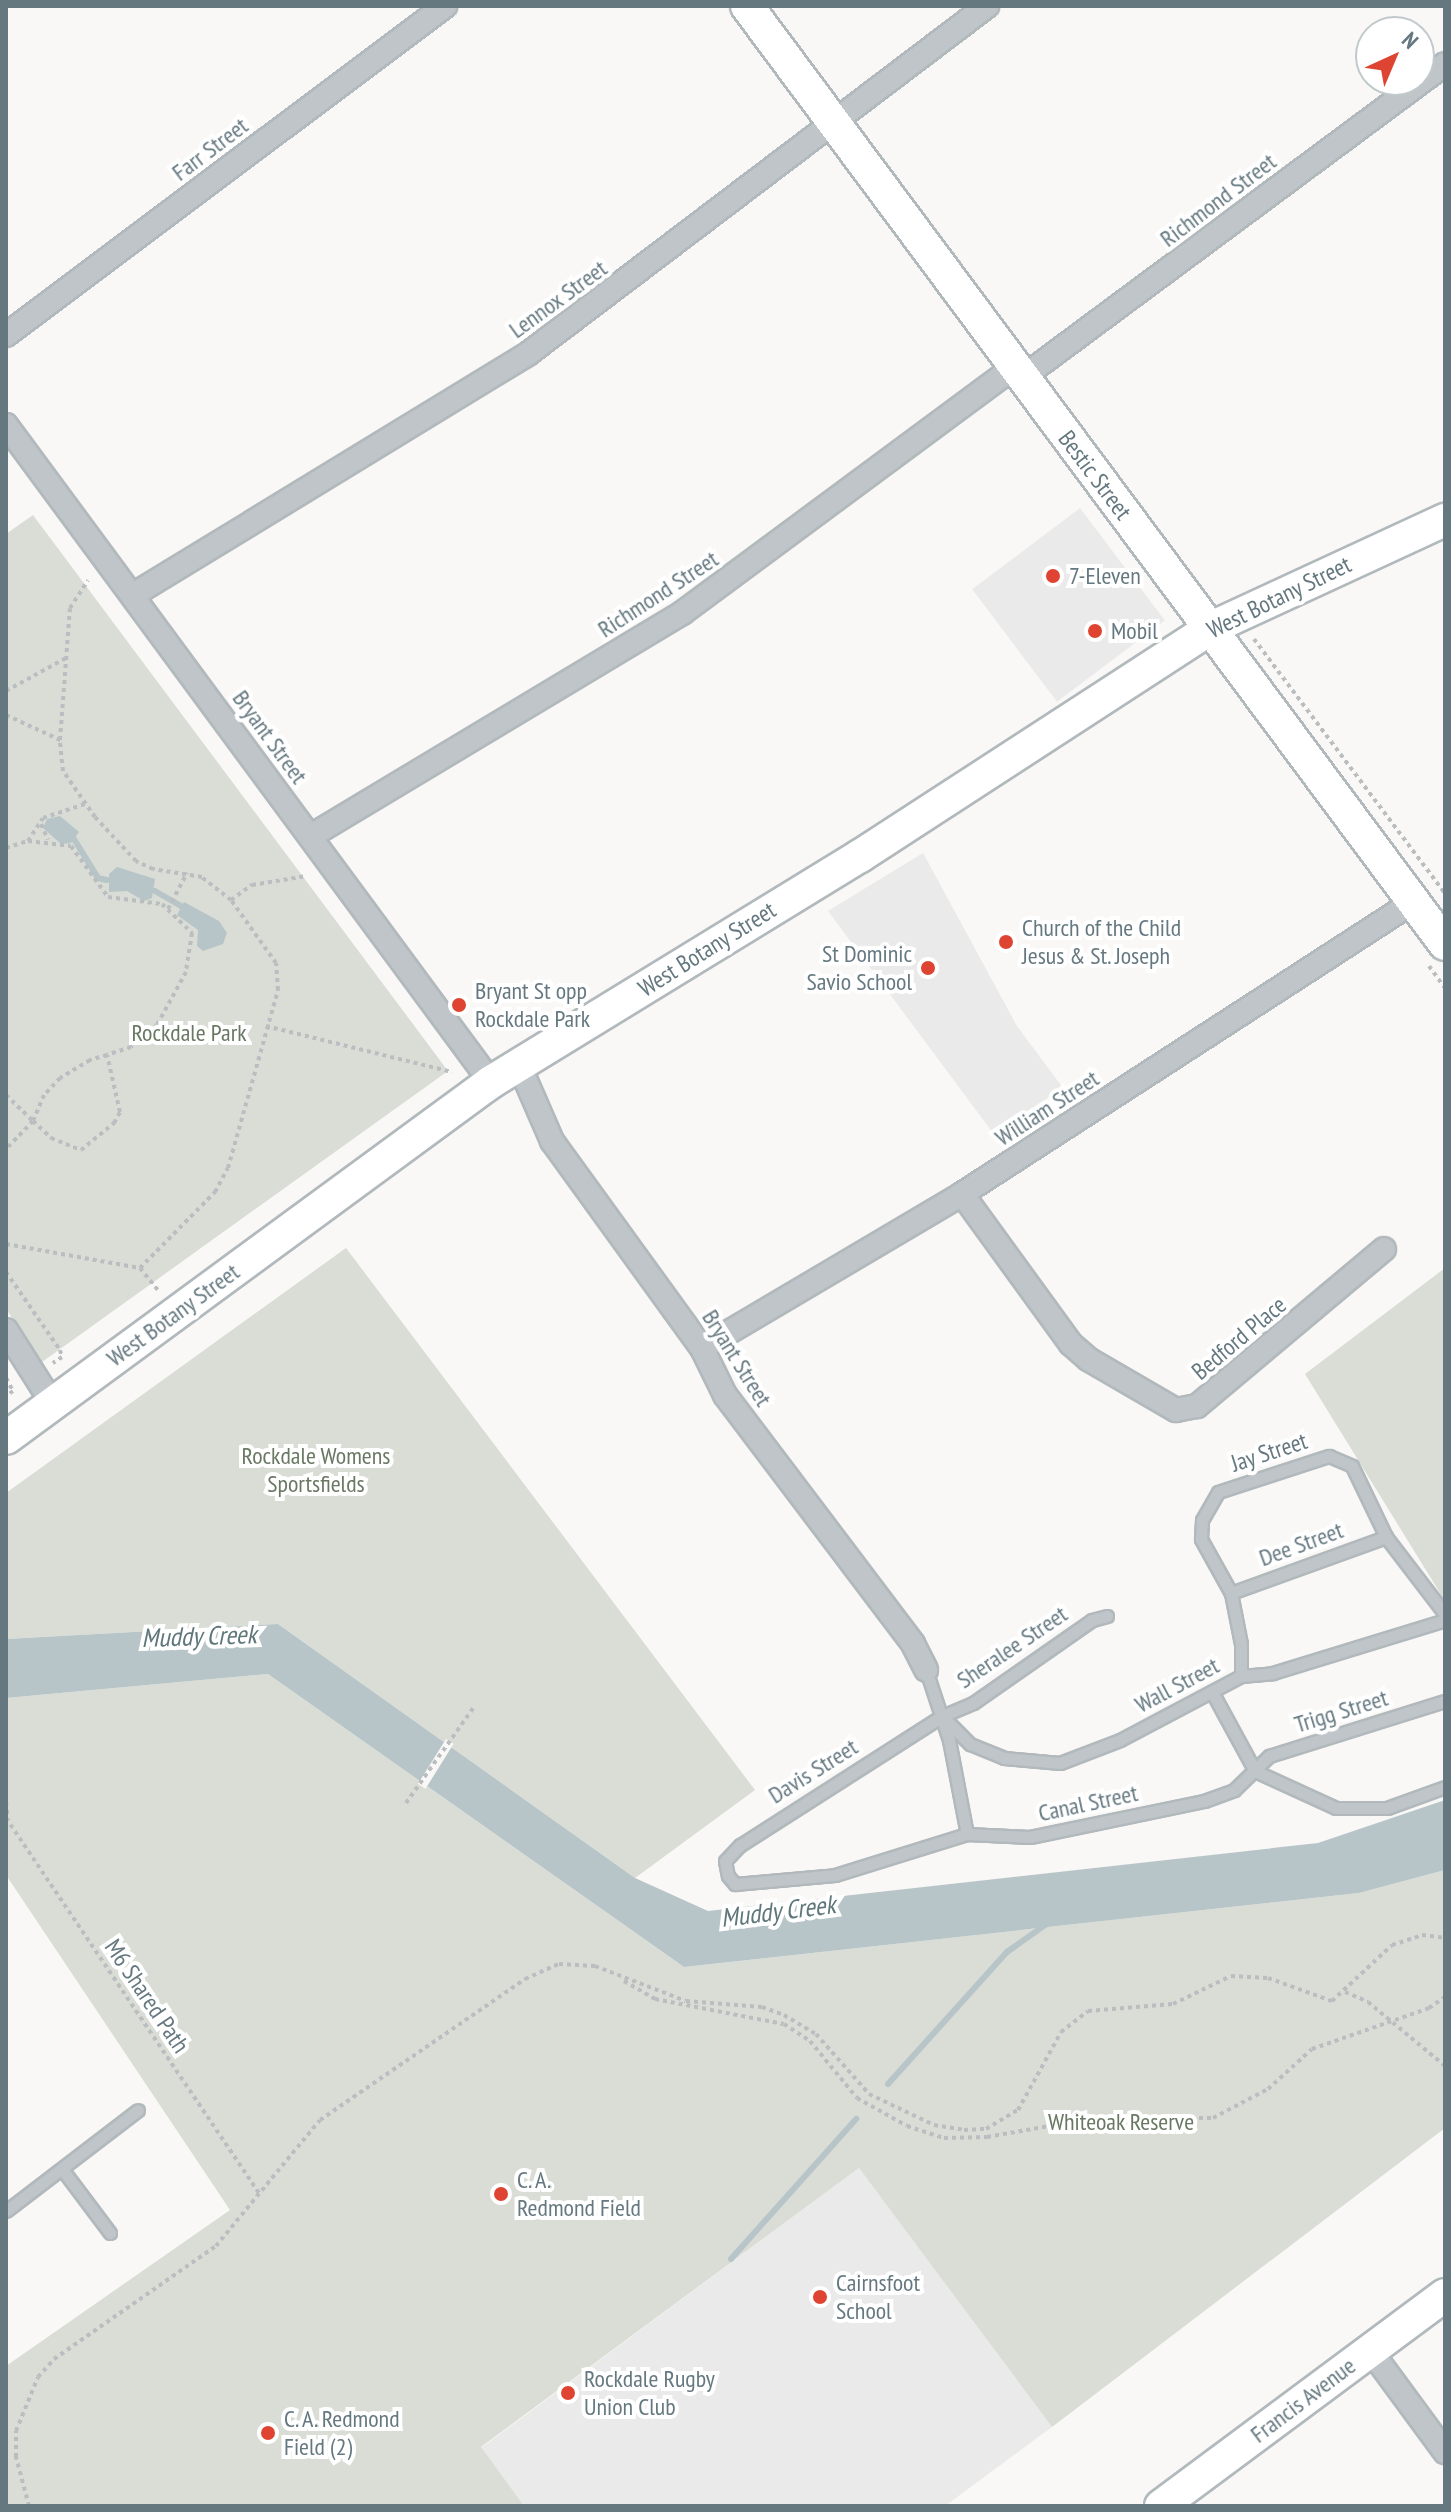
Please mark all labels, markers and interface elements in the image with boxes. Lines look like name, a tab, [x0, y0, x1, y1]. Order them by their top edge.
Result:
north arrow	[1355, 16, 1435, 96]
text: N	[1396, 26, 1424, 54]
street label: Farr Street	[166, 111, 254, 187]
street label: Richmond Street	[1154, 147, 1282, 253]
street label: Lennox Street	[503, 254, 613, 344]
street label: Bestic Street	[1052, 425, 1138, 525]
street label: Richmond Street	[592, 544, 724, 644]
street label: West Botany Street	[1202, 550, 1356, 644]
place label: 7-Eleven	[1069, 562, 1141, 590]
marker: 7-Eleven	[1044, 567, 1062, 585]
place label: Mobil	[1111, 617, 1158, 645]
marker: Mobil	[1086, 622, 1104, 640]
street label: Bryant Street	[226, 685, 314, 789]
street label: West Botany Street	[633, 895, 781, 1003]
place label: Church of the Child Jesus & St. Joseph	[1022, 914, 1181, 970]
marker: Church of the Child Jesus & St. Joseph	[997, 933, 1015, 951]
place label: St Dominic Savio School	[806, 940, 912, 996]
marker: St Dominic Savio School	[919, 959, 937, 977]
place label: Bryant St opp Rockdale Park	[475, 977, 590, 1033]
marker: Bryant St opp Rockdale Park	[450, 996, 468, 1014]
park label: Rockdale Park	[131, 1019, 247, 1047]
street label: William Street	[990, 1064, 1104, 1152]
street label: West Botany Street	[101, 1257, 245, 1373]
street label: Bedford Place	[1186, 1290, 1292, 1386]
street label: Bryant Street	[696, 1304, 778, 1412]
street label: Jay Street	[1227, 1426, 1311, 1478]
park label: Rockdale Womens Sportsfields	[241, 1442, 391, 1498]
street label: Dee Street	[1255, 1516, 1347, 1572]
street label: Sheralee Street	[951, 1600, 1073, 1694]
water label: Muddy Creek	[141, 1618, 257, 1654]
street label: Wall Street	[1130, 1651, 1224, 1719]
street label: Trigg Street	[1291, 1683, 1391, 1739]
street label: Davis Street	[763, 1732, 863, 1810]
street label: Canal Street	[1036, 1778, 1140, 1828]
water label: Muddy Creek	[719, 1888, 837, 1934]
street label: M6 Shared Path	[99, 1934, 195, 2058]
park label: Whiteoak Reserve	[1048, 2108, 1194, 2136]
place label: C. A. Redmond Field	[517, 2166, 641, 2222]
marker: C. A. Redmond Field	[492, 2185, 510, 2203]
place label: Cairnsfoot School	[836, 2269, 920, 2325]
marker: Cairnsfoot School	[811, 2288, 829, 2306]
street label: Francis Avenue	[1245, 2351, 1361, 2449]
place label: Rockdale Rugby Union Club	[584, 2365, 715, 2421]
marker: Rockdale Rugby Union Club	[559, 2384, 577, 2402]
place label: C. A. Redmond Field (2)	[284, 2405, 403, 2461]
marker: C. A. Redmond Field (2)	[259, 2424, 277, 2442]

